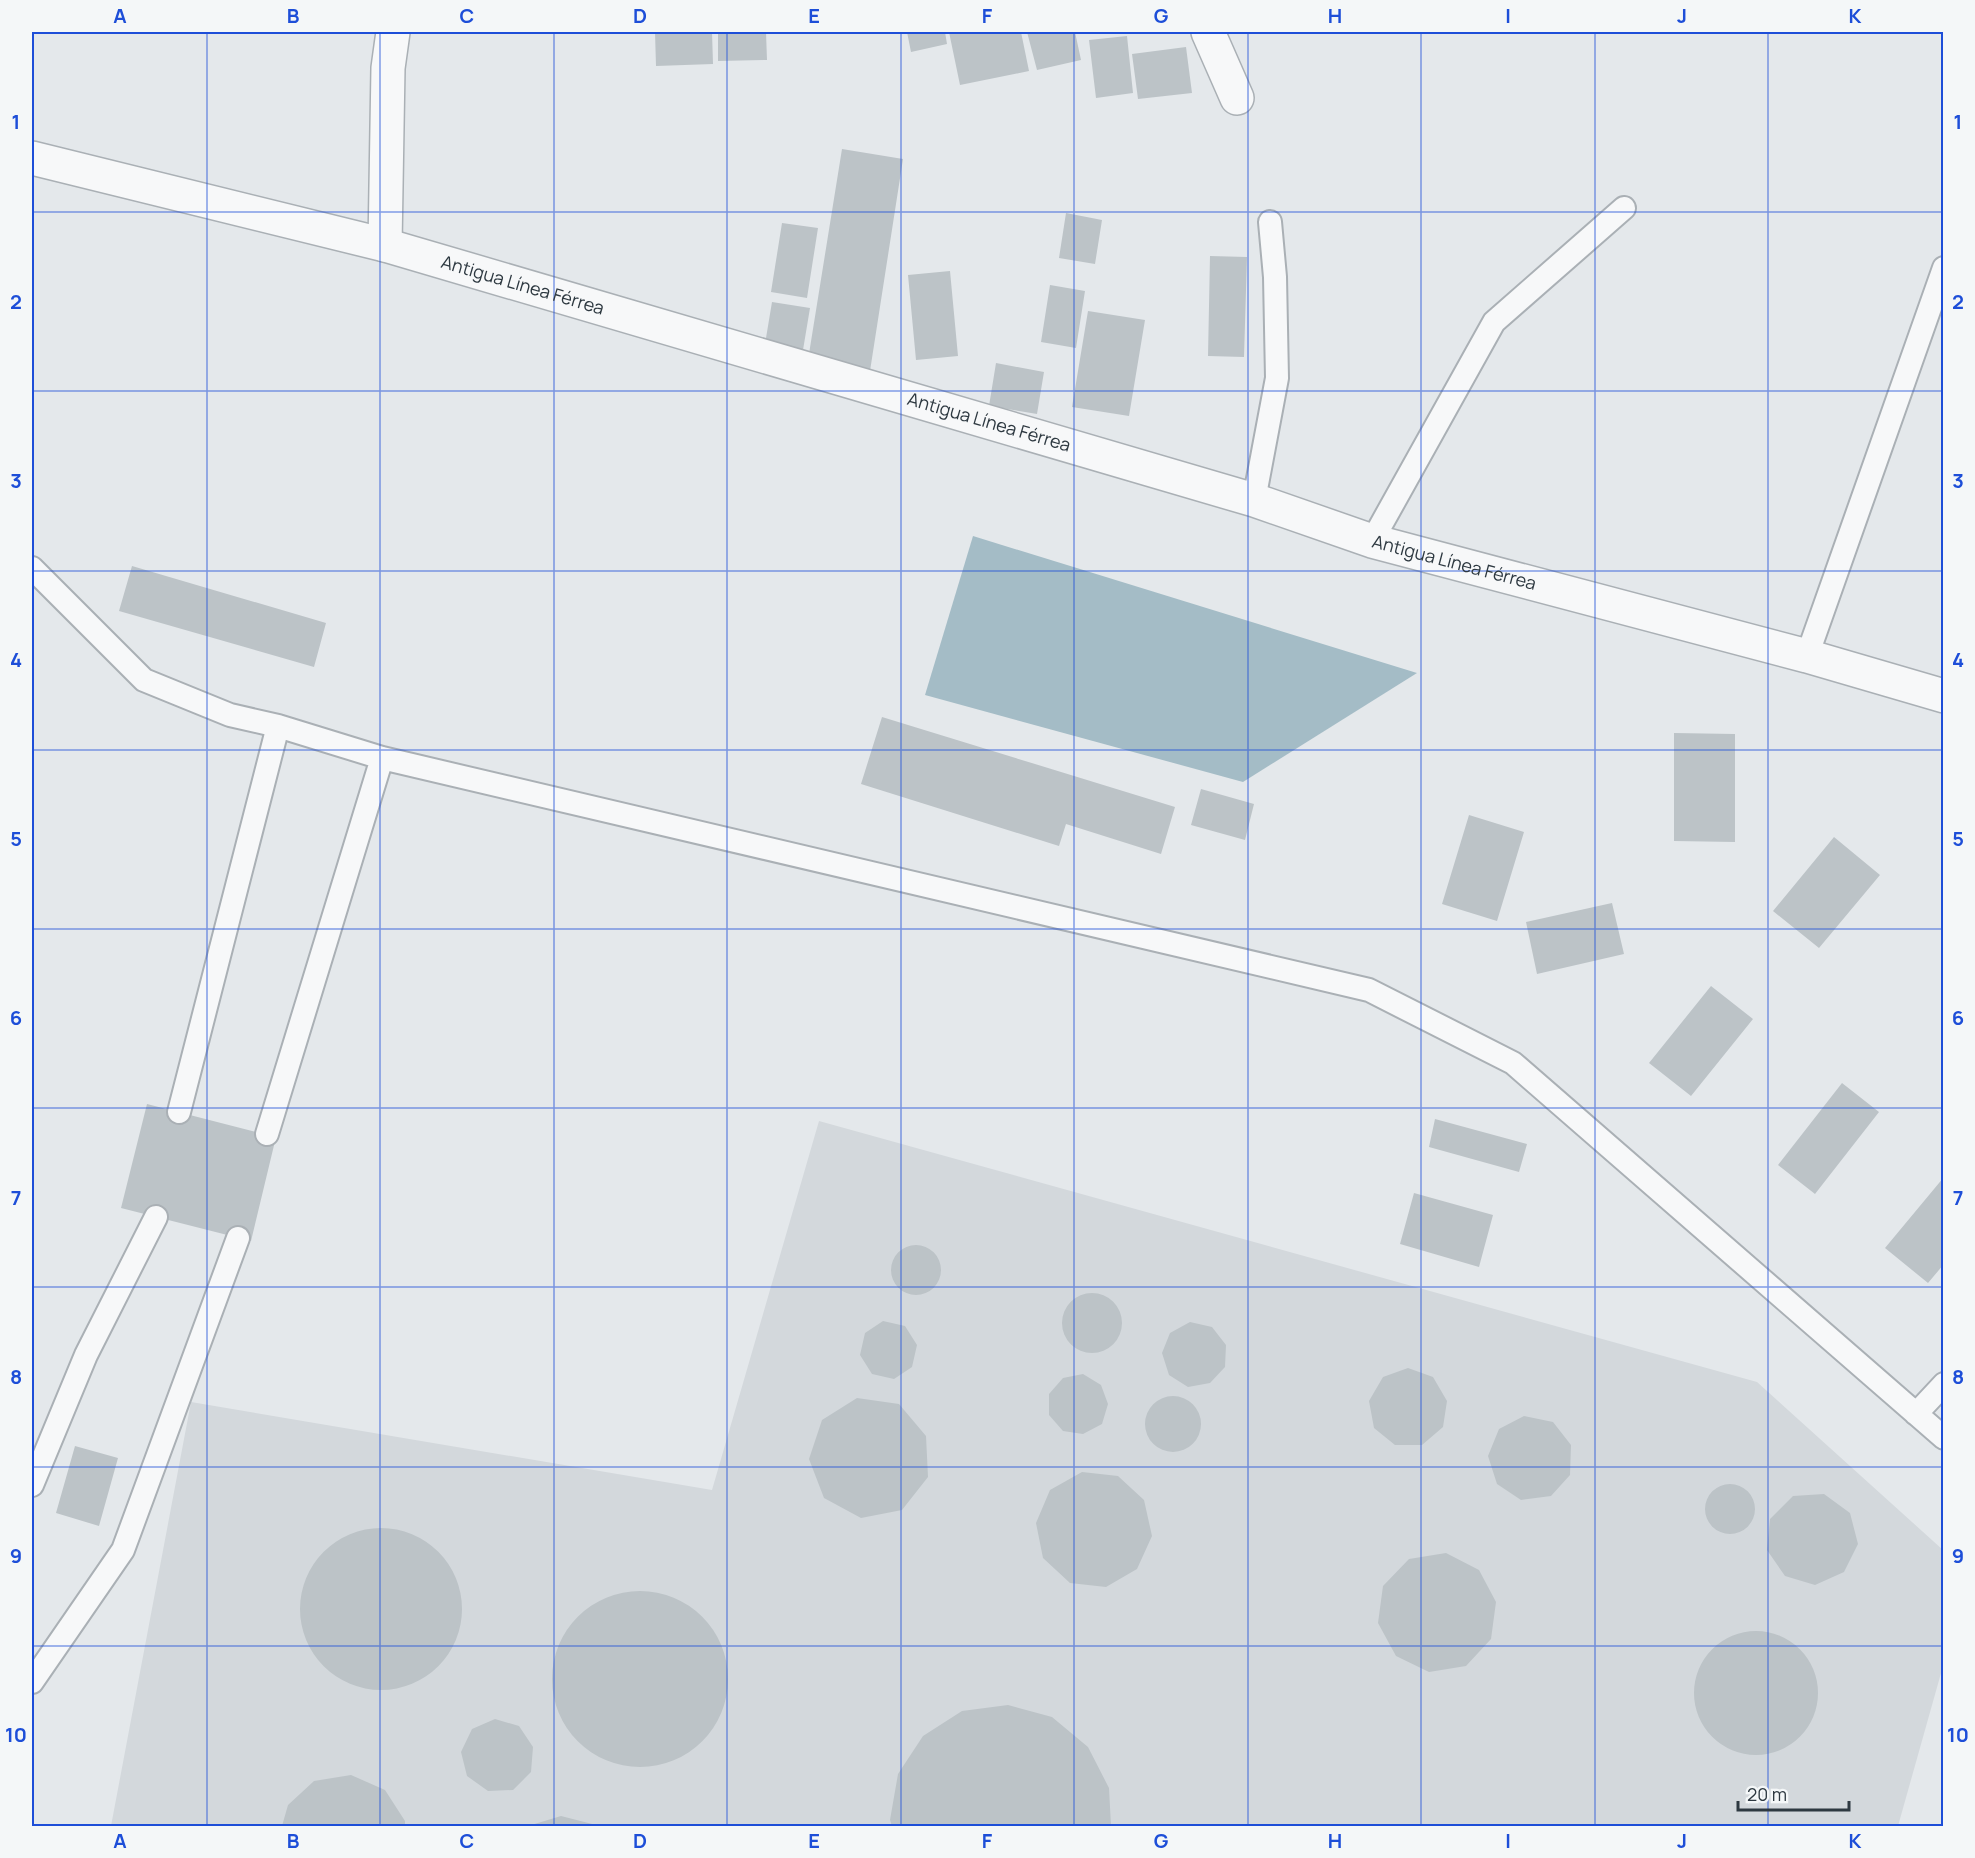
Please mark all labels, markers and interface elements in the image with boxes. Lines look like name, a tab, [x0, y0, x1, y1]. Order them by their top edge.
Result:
text: A	[113, 2, 127, 29]
text: B	[287, 2, 300, 29]
text: C	[460, 2, 474, 29]
text: D	[633, 2, 647, 29]
text: E	[808, 2, 820, 29]
text: F	[982, 2, 993, 29]
text: G	[1154, 2, 1169, 29]
text: H	[1328, 2, 1342, 29]
text: I	[1505, 2, 1511, 29]
text: J	[1677, 2, 1687, 29]
text: K	[1849, 2, 1862, 29]
text: 1	[12, 108, 20, 135]
text: 1	[1954, 108, 1962, 135]
street label: Antigua Línea Férrea	[439, 249, 607, 320]
text: 2	[10, 288, 22, 315]
text: 2	[1952, 288, 1964, 315]
street label: Antigua Línea Férrea	[905, 386, 1074, 457]
text: 3	[10, 467, 22, 494]
text: 3	[1952, 467, 1964, 494]
street label: Antigua Línea Férrea	[1370, 529, 1539, 595]
text: 4	[10, 646, 22, 673]
text: 4	[1952, 646, 1964, 673]
text: 5	[10, 825, 22, 852]
text: 5	[1952, 825, 1964, 852]
text: 6	[10, 1004, 22, 1031]
text: 6	[1952, 1004, 1964, 1031]
text: 7	[11, 1184, 21, 1211]
text: 7	[1953, 1184, 1963, 1211]
text: 8	[10, 1363, 22, 1390]
text: 8	[1952, 1363, 1964, 1390]
text: 9	[10, 1542, 22, 1569]
text: 9	[1952, 1542, 1964, 1569]
text: 10	[5, 1721, 27, 1748]
text: 10	[1947, 1721, 1969, 1748]
scale bar	[1738, 1774, 1849, 1812]
text: 20 m	[1747, 1782, 1787, 1806]
text: A	[113, 1827, 127, 1854]
text: B	[287, 1827, 300, 1854]
text: C	[460, 1827, 474, 1854]
text: D	[633, 1827, 647, 1854]
text: E	[808, 1827, 820, 1854]
text: F	[982, 1827, 993, 1854]
text: G	[1154, 1827, 1169, 1854]
text: H	[1328, 1827, 1342, 1854]
text: I	[1505, 1827, 1511, 1854]
text: J	[1677, 1827, 1687, 1854]
text: K	[1849, 1827, 1862, 1854]

